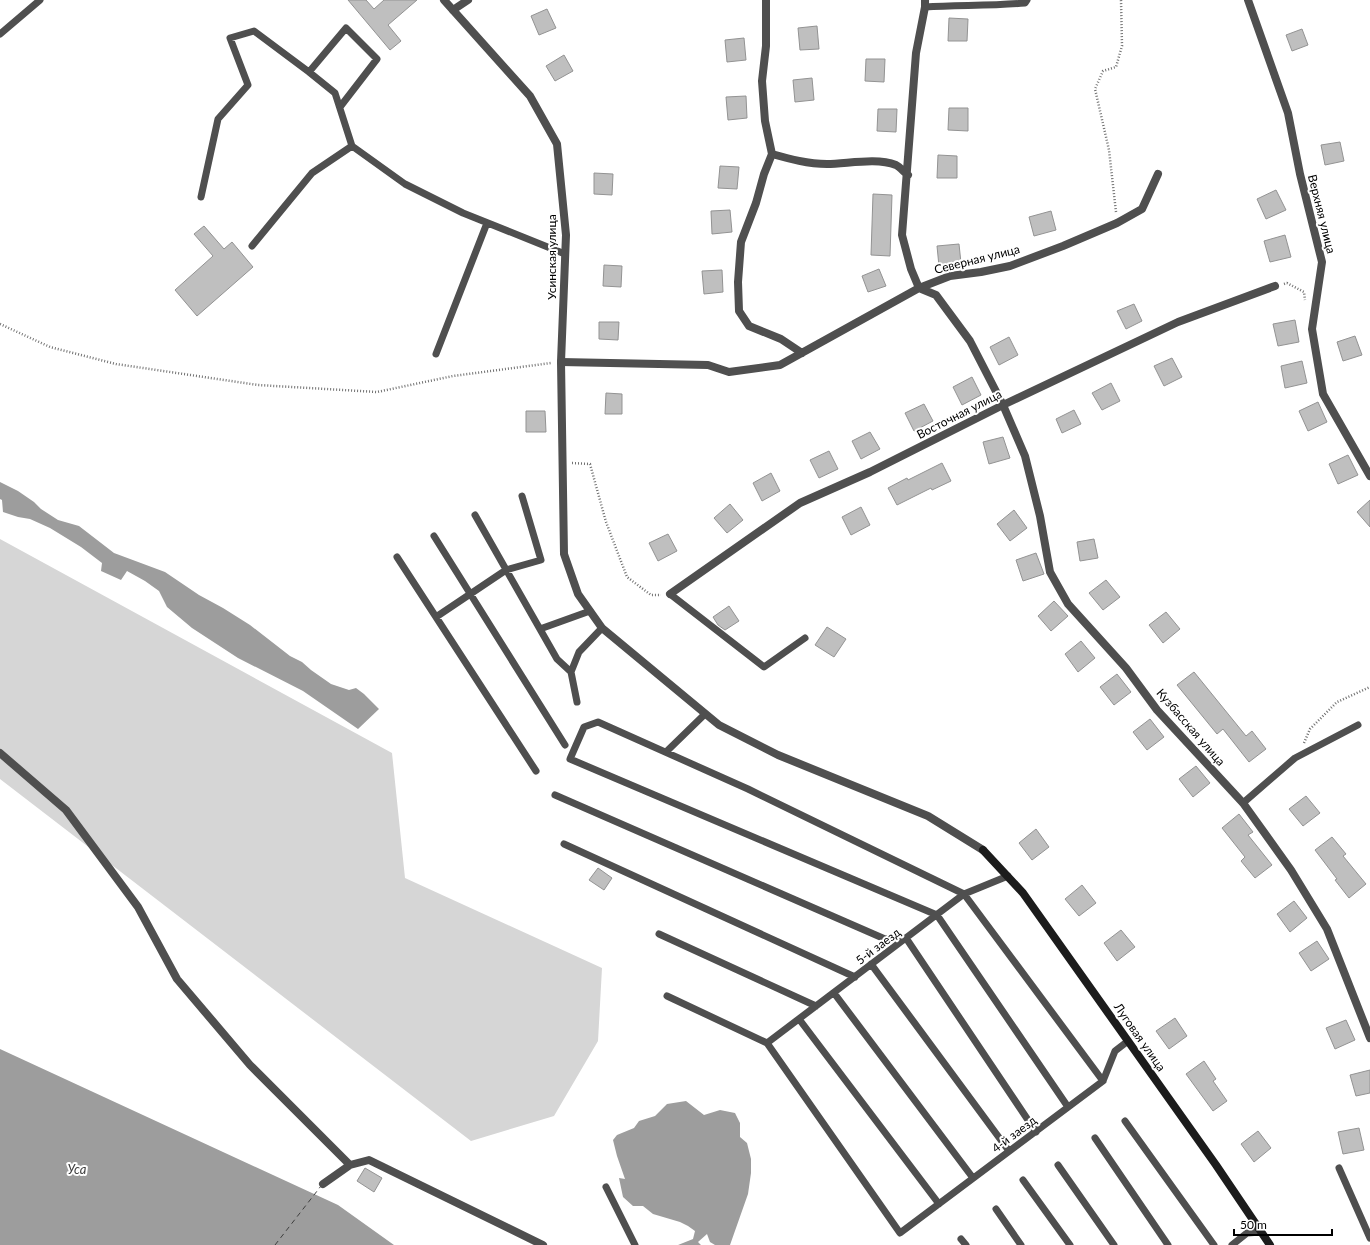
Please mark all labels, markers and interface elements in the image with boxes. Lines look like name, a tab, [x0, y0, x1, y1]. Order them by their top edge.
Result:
street label: Верхняя улица	[1305, 173, 1339, 255]
street label: Усинская улица	[544, 214, 559, 300]
street label: Северная улица	[933, 241, 1021, 277]
street label: Восточная улица	[914, 386, 1004, 442]
street label: Кузбасская улица	[1153, 685, 1229, 769]
street label: 5-й заезд	[853, 924, 904, 968]
street label: Луговая улица	[1110, 999, 1169, 1074]
street label: 4-й заезд	[989, 1112, 1040, 1156]
water label: Уса	[68, 1161, 87, 1177]
scale bar	[1234, 1211, 1332, 1237]
text: 50 m	[1240, 1217, 1267, 1232]

